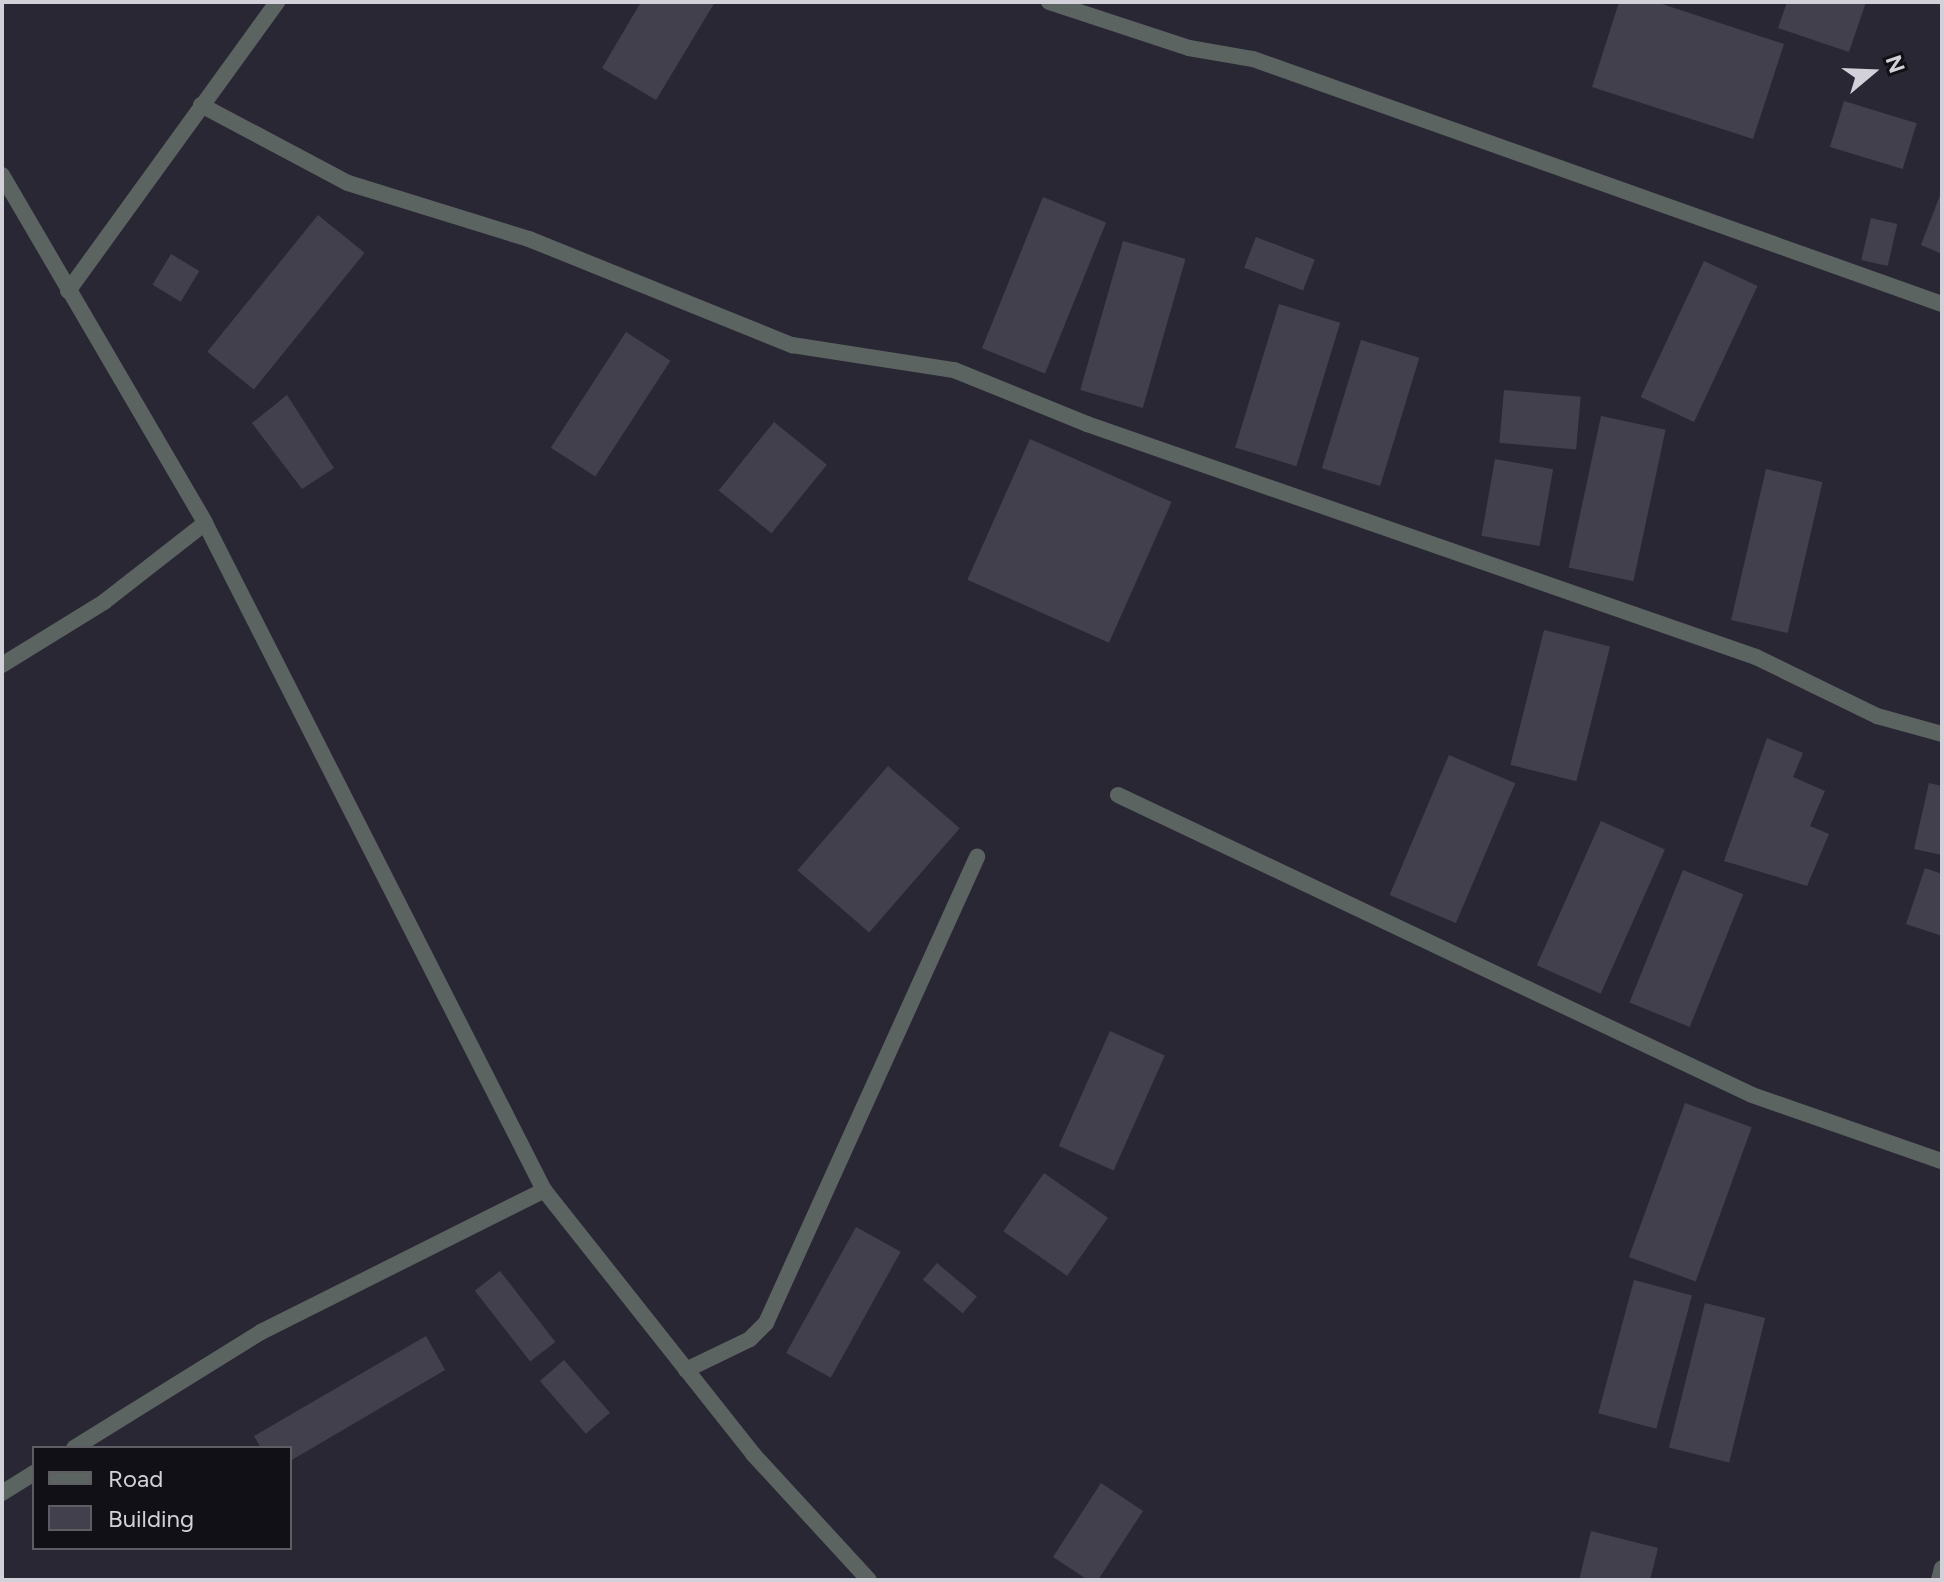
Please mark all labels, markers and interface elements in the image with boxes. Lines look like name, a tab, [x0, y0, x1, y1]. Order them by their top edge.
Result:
north arrow	[1832, 32, 1912, 112]
text: N	[1880, 52, 1911, 76]
legend	[32, 1446, 292, 1550]
text: Road	[108, 1464, 163, 1493]
text: Building	[108, 1504, 194, 1533]

